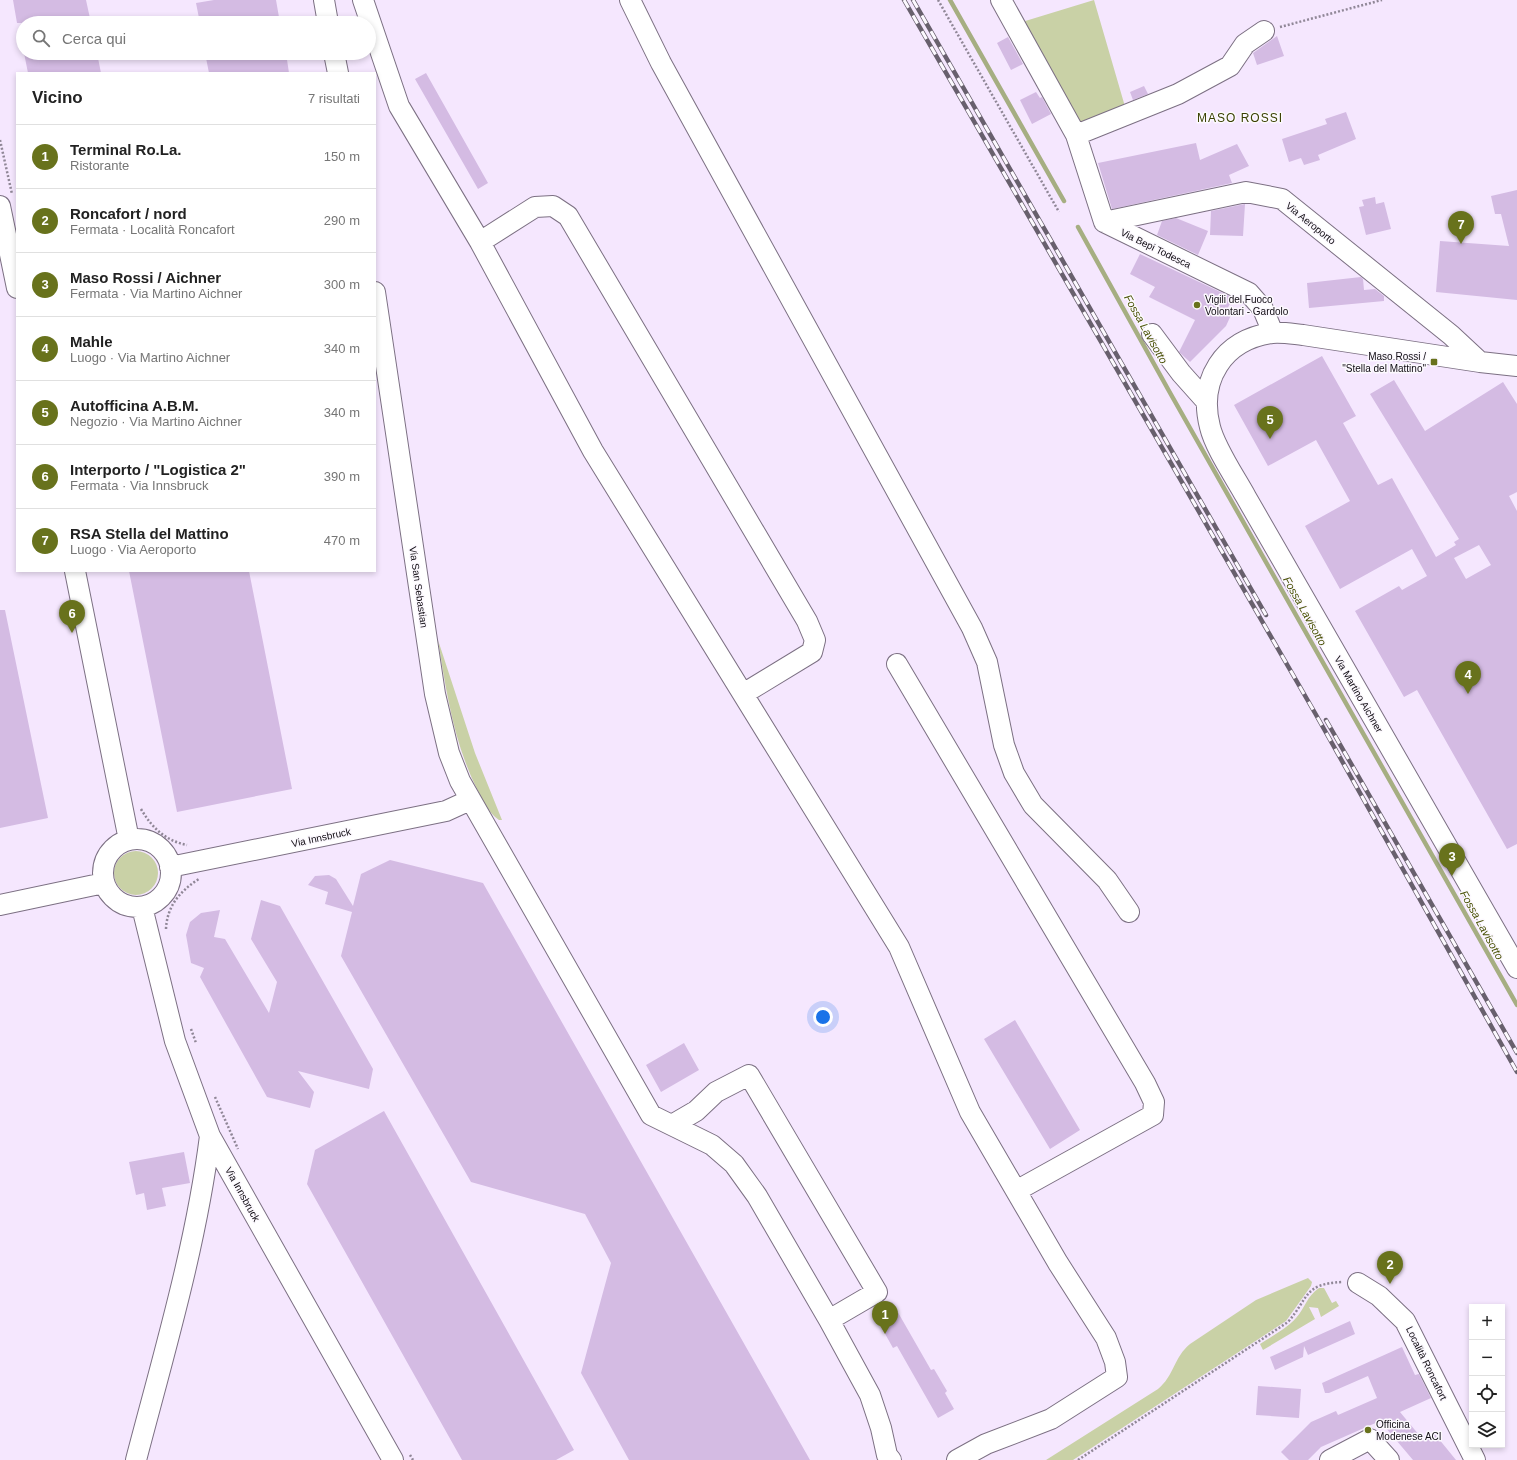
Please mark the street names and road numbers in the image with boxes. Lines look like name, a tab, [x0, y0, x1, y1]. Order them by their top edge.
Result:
street label: Via Aeroporto	[1284, 200, 1338, 247]
street label: Via Bepi Todesca	[1119, 227, 1193, 270]
street label: Via San Sebastian	[407, 546, 430, 628]
street label: Via Martino Aichner	[1332, 654, 1385, 735]
street label: Via Innsbruck	[290, 826, 353, 849]
street label: Via Innsbruck	[223, 1165, 263, 1224]
street label: Località Roncafort	[1404, 1325, 1449, 1402]

